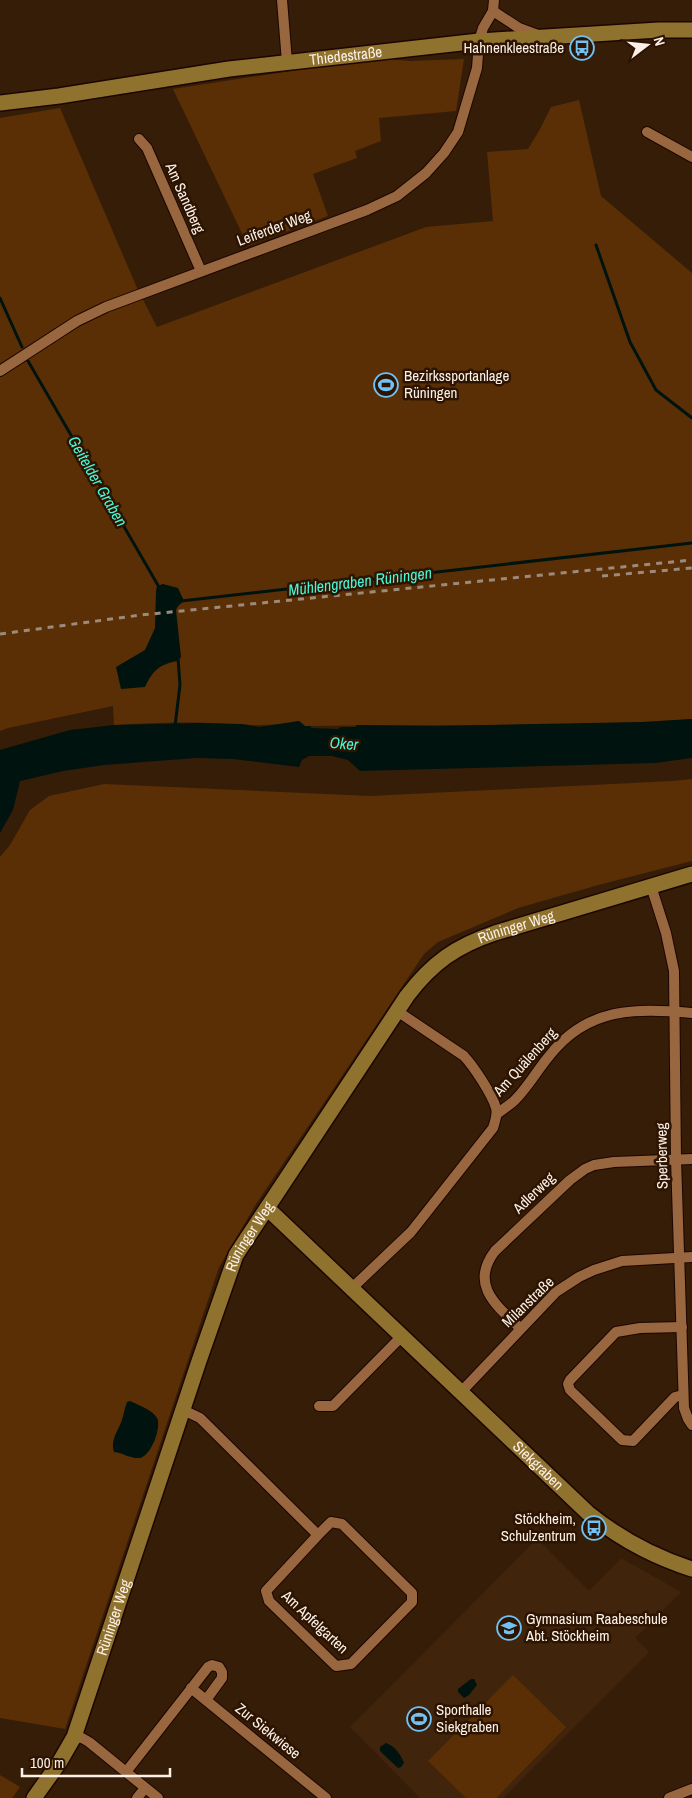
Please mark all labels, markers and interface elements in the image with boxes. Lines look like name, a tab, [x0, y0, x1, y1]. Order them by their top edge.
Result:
north arrow	[622, 20, 672, 70]
bus stop icon: Hahnenkleestraße	[569, 35, 595, 61]
text: N	[650, 35, 669, 48]
place label: Hahnenkleestraße	[463, 37, 564, 58]
street label: Thiedestraße	[308, 41, 383, 70]
street label: Am Sandberg	[160, 158, 210, 237]
street label: Leiferder Weg	[234, 204, 314, 251]
place label: Bezirkssportanlage Rüningen	[404, 365, 509, 403]
sports icon: Bezirkssportanlage Rüningen	[373, 372, 399, 398]
water label: Geitelder Graben	[63, 432, 133, 530]
water label: Mühlengraben Rüningen	[287, 561, 433, 601]
water label: Oker	[329, 731, 360, 755]
street label: Rüninger Weg	[474, 905, 557, 948]
street label: Am Quälenberg	[487, 1023, 561, 1101]
street label: Sperberweg	[650, 1123, 673, 1189]
street label: Adlerweg	[507, 1167, 559, 1219]
street label: Rüninger Weg	[220, 1197, 279, 1274]
street label: Milanstraße	[497, 1271, 558, 1332]
street label: Siekgraben	[508, 1436, 569, 1495]
place label: Stöckheim, Schulzentrum	[501, 1508, 576, 1546]
bus stop icon: Stöckheim, Schulzentrum	[581, 1515, 607, 1541]
street label: Rüninger Weg	[91, 1576, 136, 1658]
street label: Am Apfelgarten	[277, 1585, 353, 1658]
place label: Gymnasium Raabeschule Abt. Stöckheim	[525, 1608, 668, 1646]
school or university icon: Gymnasium Raabeschule Abt. Stöckheim	[496, 1615, 522, 1641]
street label: Zur Siekwiese	[231, 1698, 306, 1764]
place label: Sporthalle Siekgraben	[436, 1699, 499, 1737]
sports icon: Sporthalle Siekgraben	[406, 1706, 432, 1732]
scale bar	[22, 1746, 170, 1778]
text: 100 m	[30, 1752, 64, 1773]

